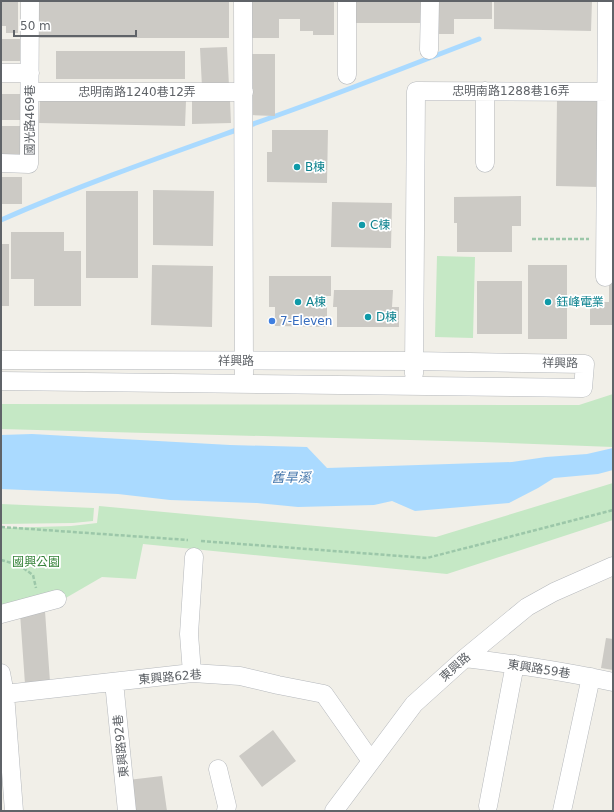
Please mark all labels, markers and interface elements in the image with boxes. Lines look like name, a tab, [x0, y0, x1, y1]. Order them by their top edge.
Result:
scale bar	[14, 12, 136, 38]
text: 50 m	[20, 19, 51, 33]
street label: 忠明南路1288巷16弄	[452, 84, 570, 98]
street label: 國光路469巷	[23, 85, 37, 155]
street label: 忠明南路1240巷12弄	[78, 85, 196, 99]
place label: B棟	[305, 160, 325, 174]
marker: B棟	[292, 162, 302, 172]
place label: C棟	[370, 218, 390, 232]
marker: C棟	[357, 220, 367, 230]
place label: A棟	[306, 295, 326, 309]
place label: 鈺峰電業	[556, 295, 604, 309]
marker: A棟	[293, 297, 303, 307]
marker: 鈺峰電業	[543, 297, 553, 307]
place label: D棟	[376, 310, 397, 324]
marker: D棟	[363, 312, 373, 322]
place label: 7-Eleven	[280, 314, 332, 328]
marker: 7-Eleven	[267, 316, 277, 326]
street label: 祥興路	[218, 354, 254, 368]
street label: 祥興路	[542, 356, 578, 370]
water label: 舊旱溪	[271, 470, 312, 485]
park label: 國興公園	[12, 555, 60, 569]
street label: 東興路	[437, 650, 473, 684]
street label: 東興路59巷	[507, 657, 571, 681]
street label: 東興路62巷	[138, 667, 202, 687]
street label: 東興路92巷	[111, 714, 131, 778]

